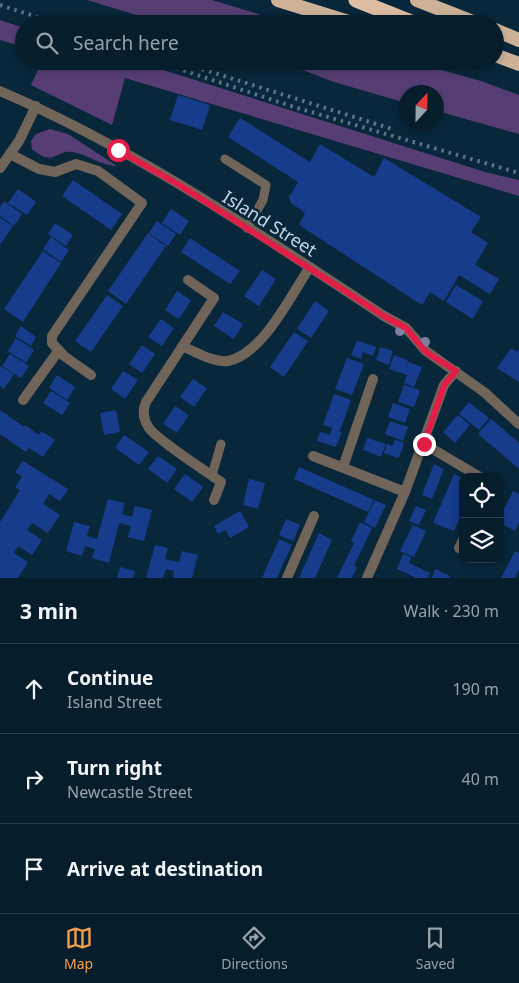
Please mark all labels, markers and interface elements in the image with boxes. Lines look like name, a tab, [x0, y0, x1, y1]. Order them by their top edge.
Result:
search box	[15, 15, 504, 70]
icon: search	[33, 29, 61, 57]
text: Search here	[73, 30, 179, 56]
north arrow	[399, 85, 444, 130]
route start	[107, 139, 130, 162]
street label: Island Street	[218, 185, 322, 262]
route end	[413, 433, 436, 456]
map controls	[459, 473, 504, 563]
button: locate	[459, 473, 504, 518]
button: layers	[459, 518, 504, 563]
text: 3 min	[20, 597, 78, 625]
text: Walk · 230 m	[404, 600, 499, 622]
text: Continue	[67, 665, 153, 691]
icon: ahead	[20, 675, 48, 703]
text: 190 m	[452, 678, 499, 700]
text: Island Street	[67, 691, 162, 713]
text: Turn right	[67, 755, 162, 781]
icon: right	[20, 765, 48, 793]
text: 40 m	[462, 768, 499, 790]
text: Newcastle Street	[67, 781, 193, 803]
icon: arrive	[20, 855, 48, 883]
text: Arrive at destination	[67, 856, 263, 882]
tab: Map	[64, 924, 93, 973]
tab: Directions	[221, 924, 288, 973]
tab: Saved	[416, 924, 455, 973]

